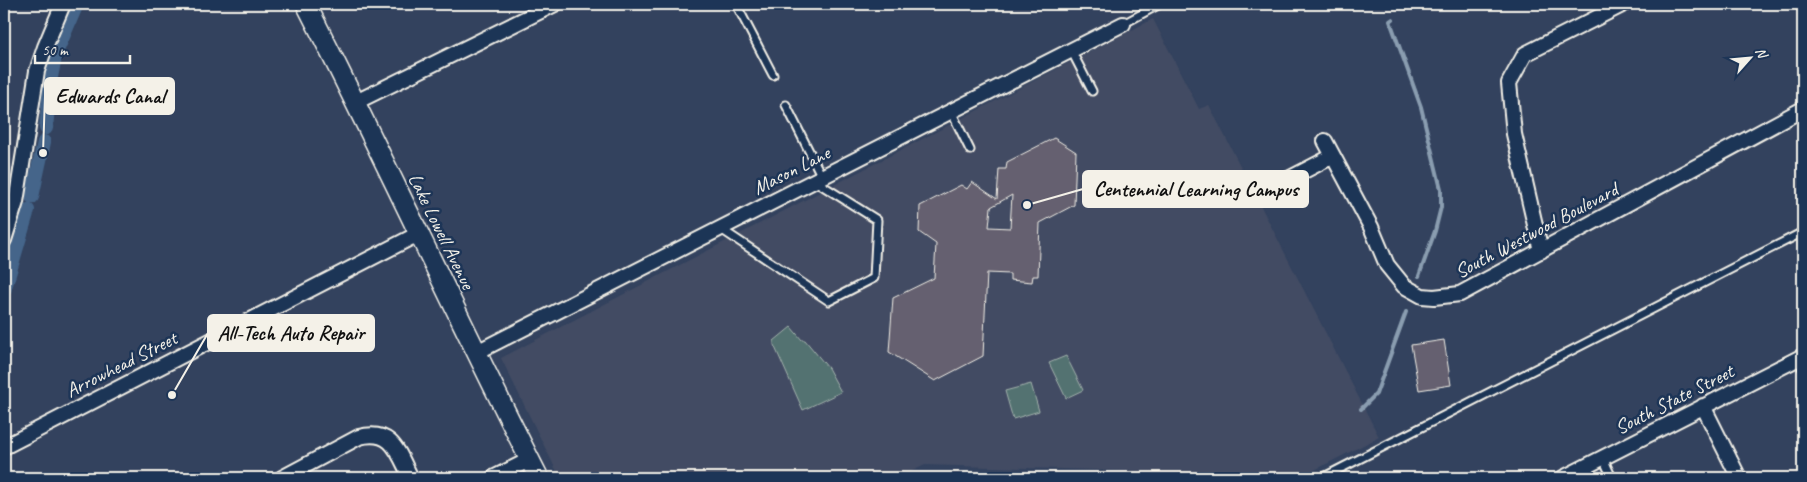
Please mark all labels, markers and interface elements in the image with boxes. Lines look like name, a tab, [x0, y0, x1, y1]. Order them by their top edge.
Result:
scale bar	[35, 32, 130, 64]
north arrow	[1724, 32, 1774, 82]
text: 50 m	[42, 41, 69, 60]
text: N	[1752, 45, 1772, 62]
callout: Edwards Canal	[45, 78, 174, 114]
text: Edwards Canal	[55, 83, 169, 109]
street label: Mason Lane	[749, 140, 835, 200]
street label: Lake Lowell Avenue	[403, 169, 481, 295]
callout: Centennial Learning Campus	[1083, 171, 1308, 207]
street label: South Westwood Boulevard	[1451, 175, 1625, 284]
text: Centennial Learning Campus	[1094, 176, 1301, 202]
callout: All-Tech Auto Repair	[208, 315, 374, 351]
text: All-Tech Auto Repair	[218, 320, 367, 346]
street label: Arrowhead Street	[61, 325, 183, 403]
street label: South State Street	[1611, 358, 1740, 440]

